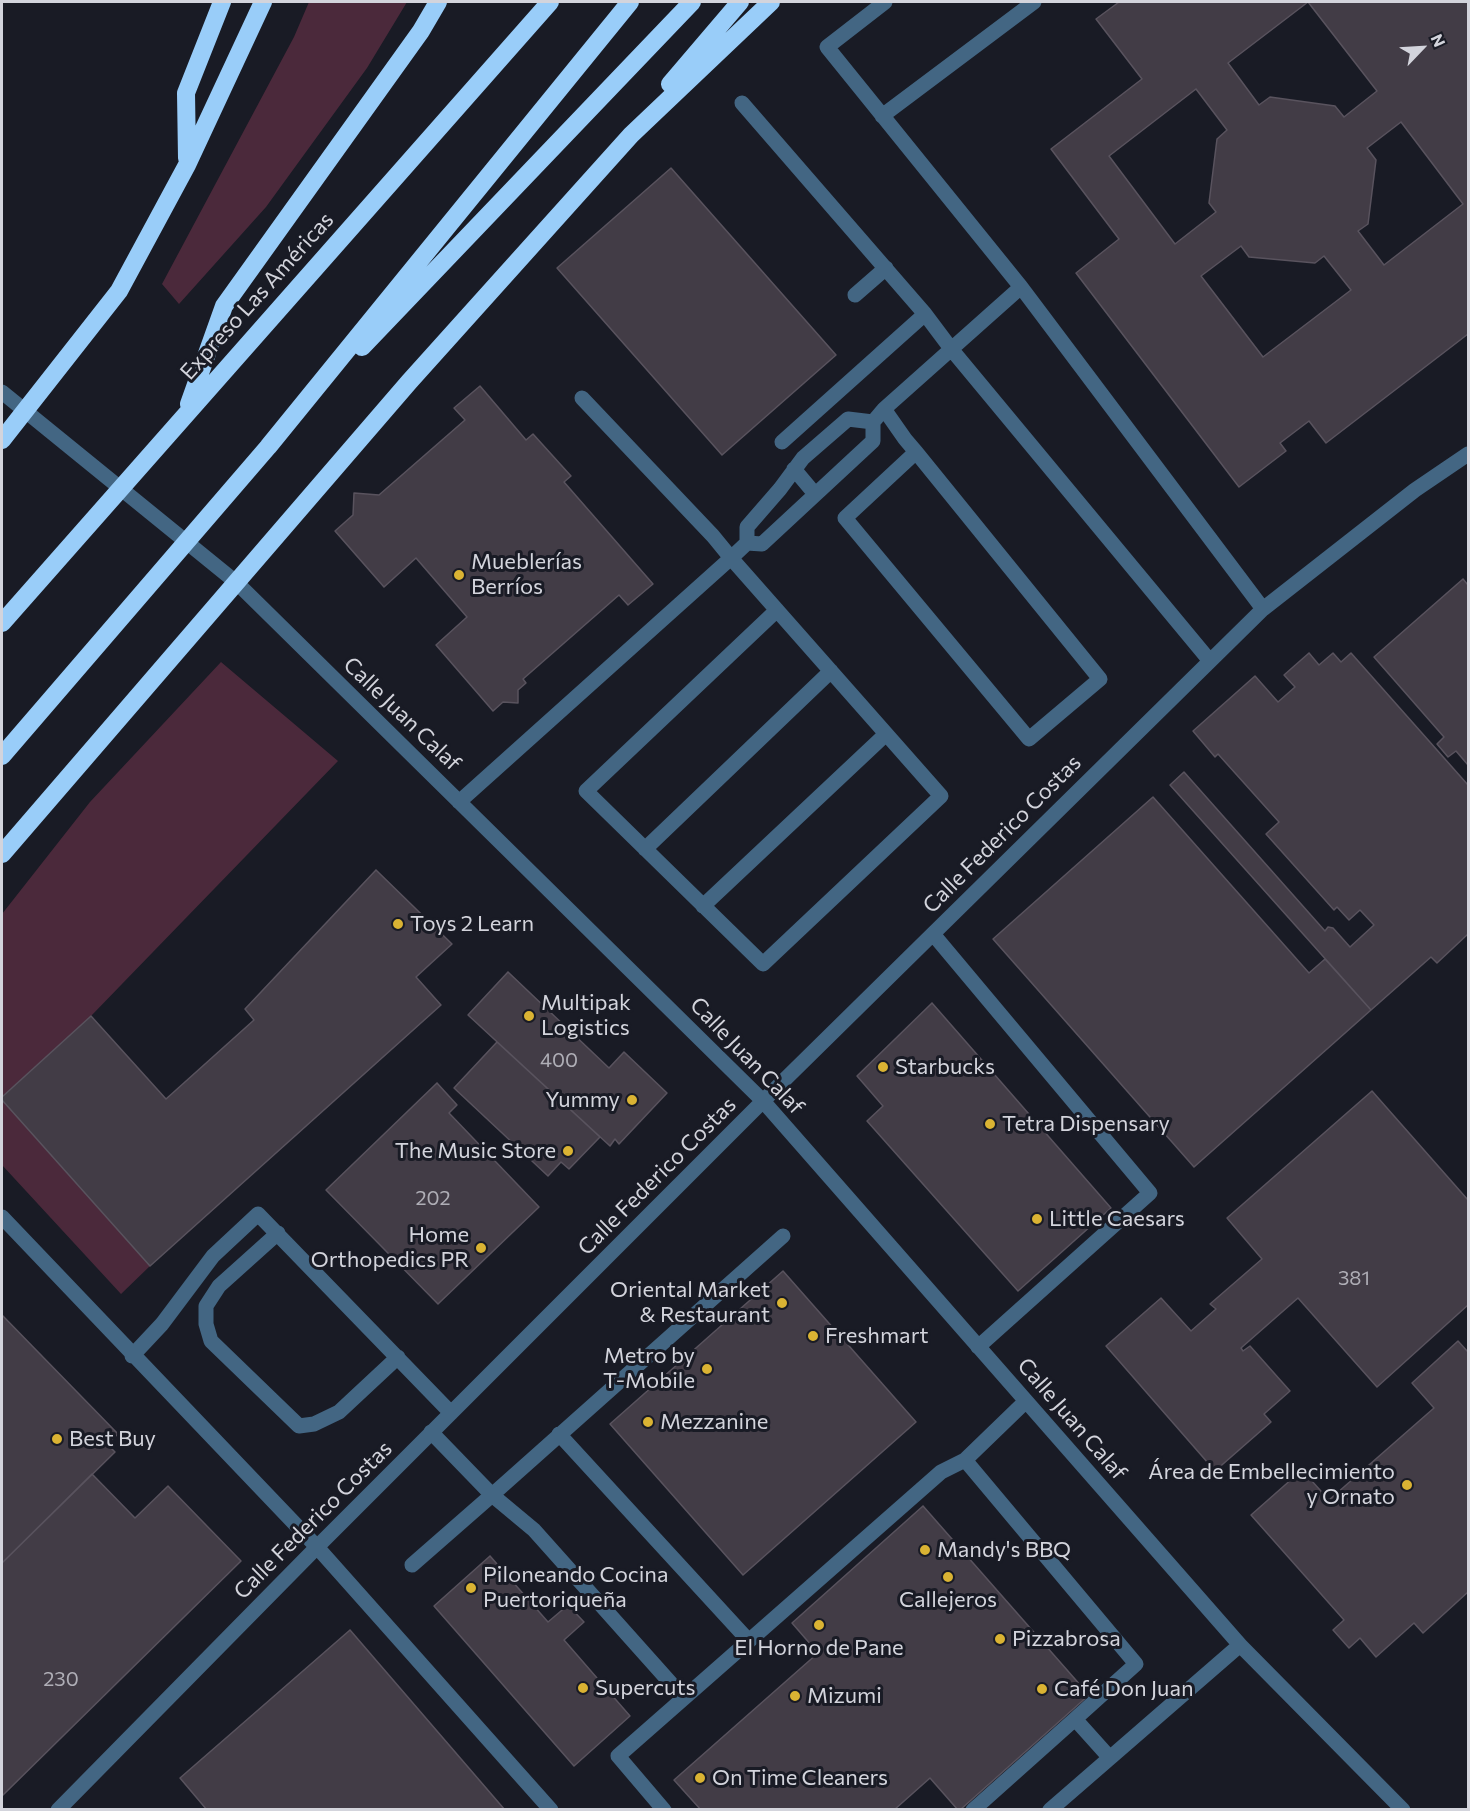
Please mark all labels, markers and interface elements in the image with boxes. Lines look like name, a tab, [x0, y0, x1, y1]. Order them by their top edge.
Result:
north arrow	[1392, 18, 1452, 78]
text: N	[1428, 31, 1450, 50]
street label: Expreso Las Américas	[175, 207, 339, 385]
place label: Mueblerías Berríos	[471, 549, 582, 600]
marker: Mueblerías Berríos	[452, 568, 466, 582]
street label: Calle Juan Calaf	[338, 651, 466, 777]
street label: Calle Federico Costas	[917, 749, 1087, 919]
place label: Toys 2 Learn	[410, 911, 534, 937]
marker: Toys 2 Learn	[391, 917, 405, 931]
place label: Multipak Logistics	[541, 990, 631, 1042]
street label: Calle Juan Calaf	[684, 992, 810, 1120]
marker: Multipak Logistics	[522, 1009, 536, 1023]
house number: 400	[540, 1048, 578, 1072]
place label: Starbucks	[895, 1054, 995, 1080]
marker: Starbucks	[876, 1060, 890, 1074]
place label: Yummy	[545, 1087, 620, 1113]
street label: Calle Federico Costas	[572, 1091, 742, 1261]
marker: Yummy	[625, 1093, 639, 1107]
place label: Tetra Dispensary	[1002, 1111, 1170, 1137]
marker: Tetra Dispensary	[983, 1117, 997, 1131]
place label: The Music Store	[395, 1138, 556, 1164]
marker: The Music Store	[561, 1144, 575, 1158]
house number: 202	[415, 1186, 451, 1210]
place label: Little Caesars	[1049, 1206, 1185, 1232]
marker: Little Caesars	[1030, 1212, 1044, 1226]
place label: Home Orthopedics PR	[311, 1222, 469, 1274]
marker: Home Orthopedics PR	[474, 1241, 488, 1255]
house number: 381	[1338, 1266, 1370, 1290]
place label: Oriental Market & Restaurant	[610, 1277, 770, 1328]
marker: Oriental Market & Restaurant	[775, 1296, 789, 1310]
place label: Freshmart	[825, 1323, 928, 1349]
marker: Freshmart	[806, 1329, 820, 1343]
place label: Metro by T-Mobile	[603, 1343, 695, 1394]
street label: Calle Juan Calaf	[1012, 1353, 1132, 1485]
marker: Metro by T-Mobile	[700, 1362, 714, 1376]
place label: Mezzanine	[660, 1409, 768, 1435]
marker: Mezzanine	[641, 1415, 655, 1429]
place label: Best Buy	[69, 1426, 156, 1452]
marker: Best Buy	[50, 1432, 64, 1446]
street label: Calle Federico Costas	[228, 1435, 398, 1605]
place label: Área de Embellecimiento y Ornato	[1148, 1459, 1395, 1510]
marker: Área de Embellecimiento y Ornato	[1400, 1478, 1414, 1492]
place label: Mandy's BBQ	[937, 1537, 1071, 1563]
marker: Mandy's BBQ	[918, 1543, 932, 1557]
place label: Piloneando Cocina Puertoriqueña	[483, 1562, 668, 1614]
marker: Callejeros	[941, 1570, 955, 1584]
marker: Piloneando Cocina Puertoriqueña	[464, 1581, 478, 1595]
place label: Callejeros	[899, 1587, 997, 1613]
marker: El Horno de Pane	[812, 1618, 826, 1632]
place label: Pizzabrosa	[1012, 1626, 1121, 1652]
marker: Pizzabrosa	[993, 1632, 1007, 1646]
place label: El Horno de Pane	[734, 1635, 904, 1661]
house number: 230	[43, 1667, 79, 1691]
place label: Supercuts	[595, 1675, 695, 1701]
place label: Café Don Juan	[1054, 1676, 1194, 1702]
marker: Supercuts	[576, 1681, 590, 1695]
marker: Café Don Juan	[1035, 1682, 1049, 1696]
place label: Mizumi	[807, 1683, 882, 1709]
marker: Mizumi	[788, 1689, 802, 1703]
place label: On Time Cleaners	[712, 1765, 888, 1791]
marker: On Time Cleaners	[693, 1771, 707, 1785]

